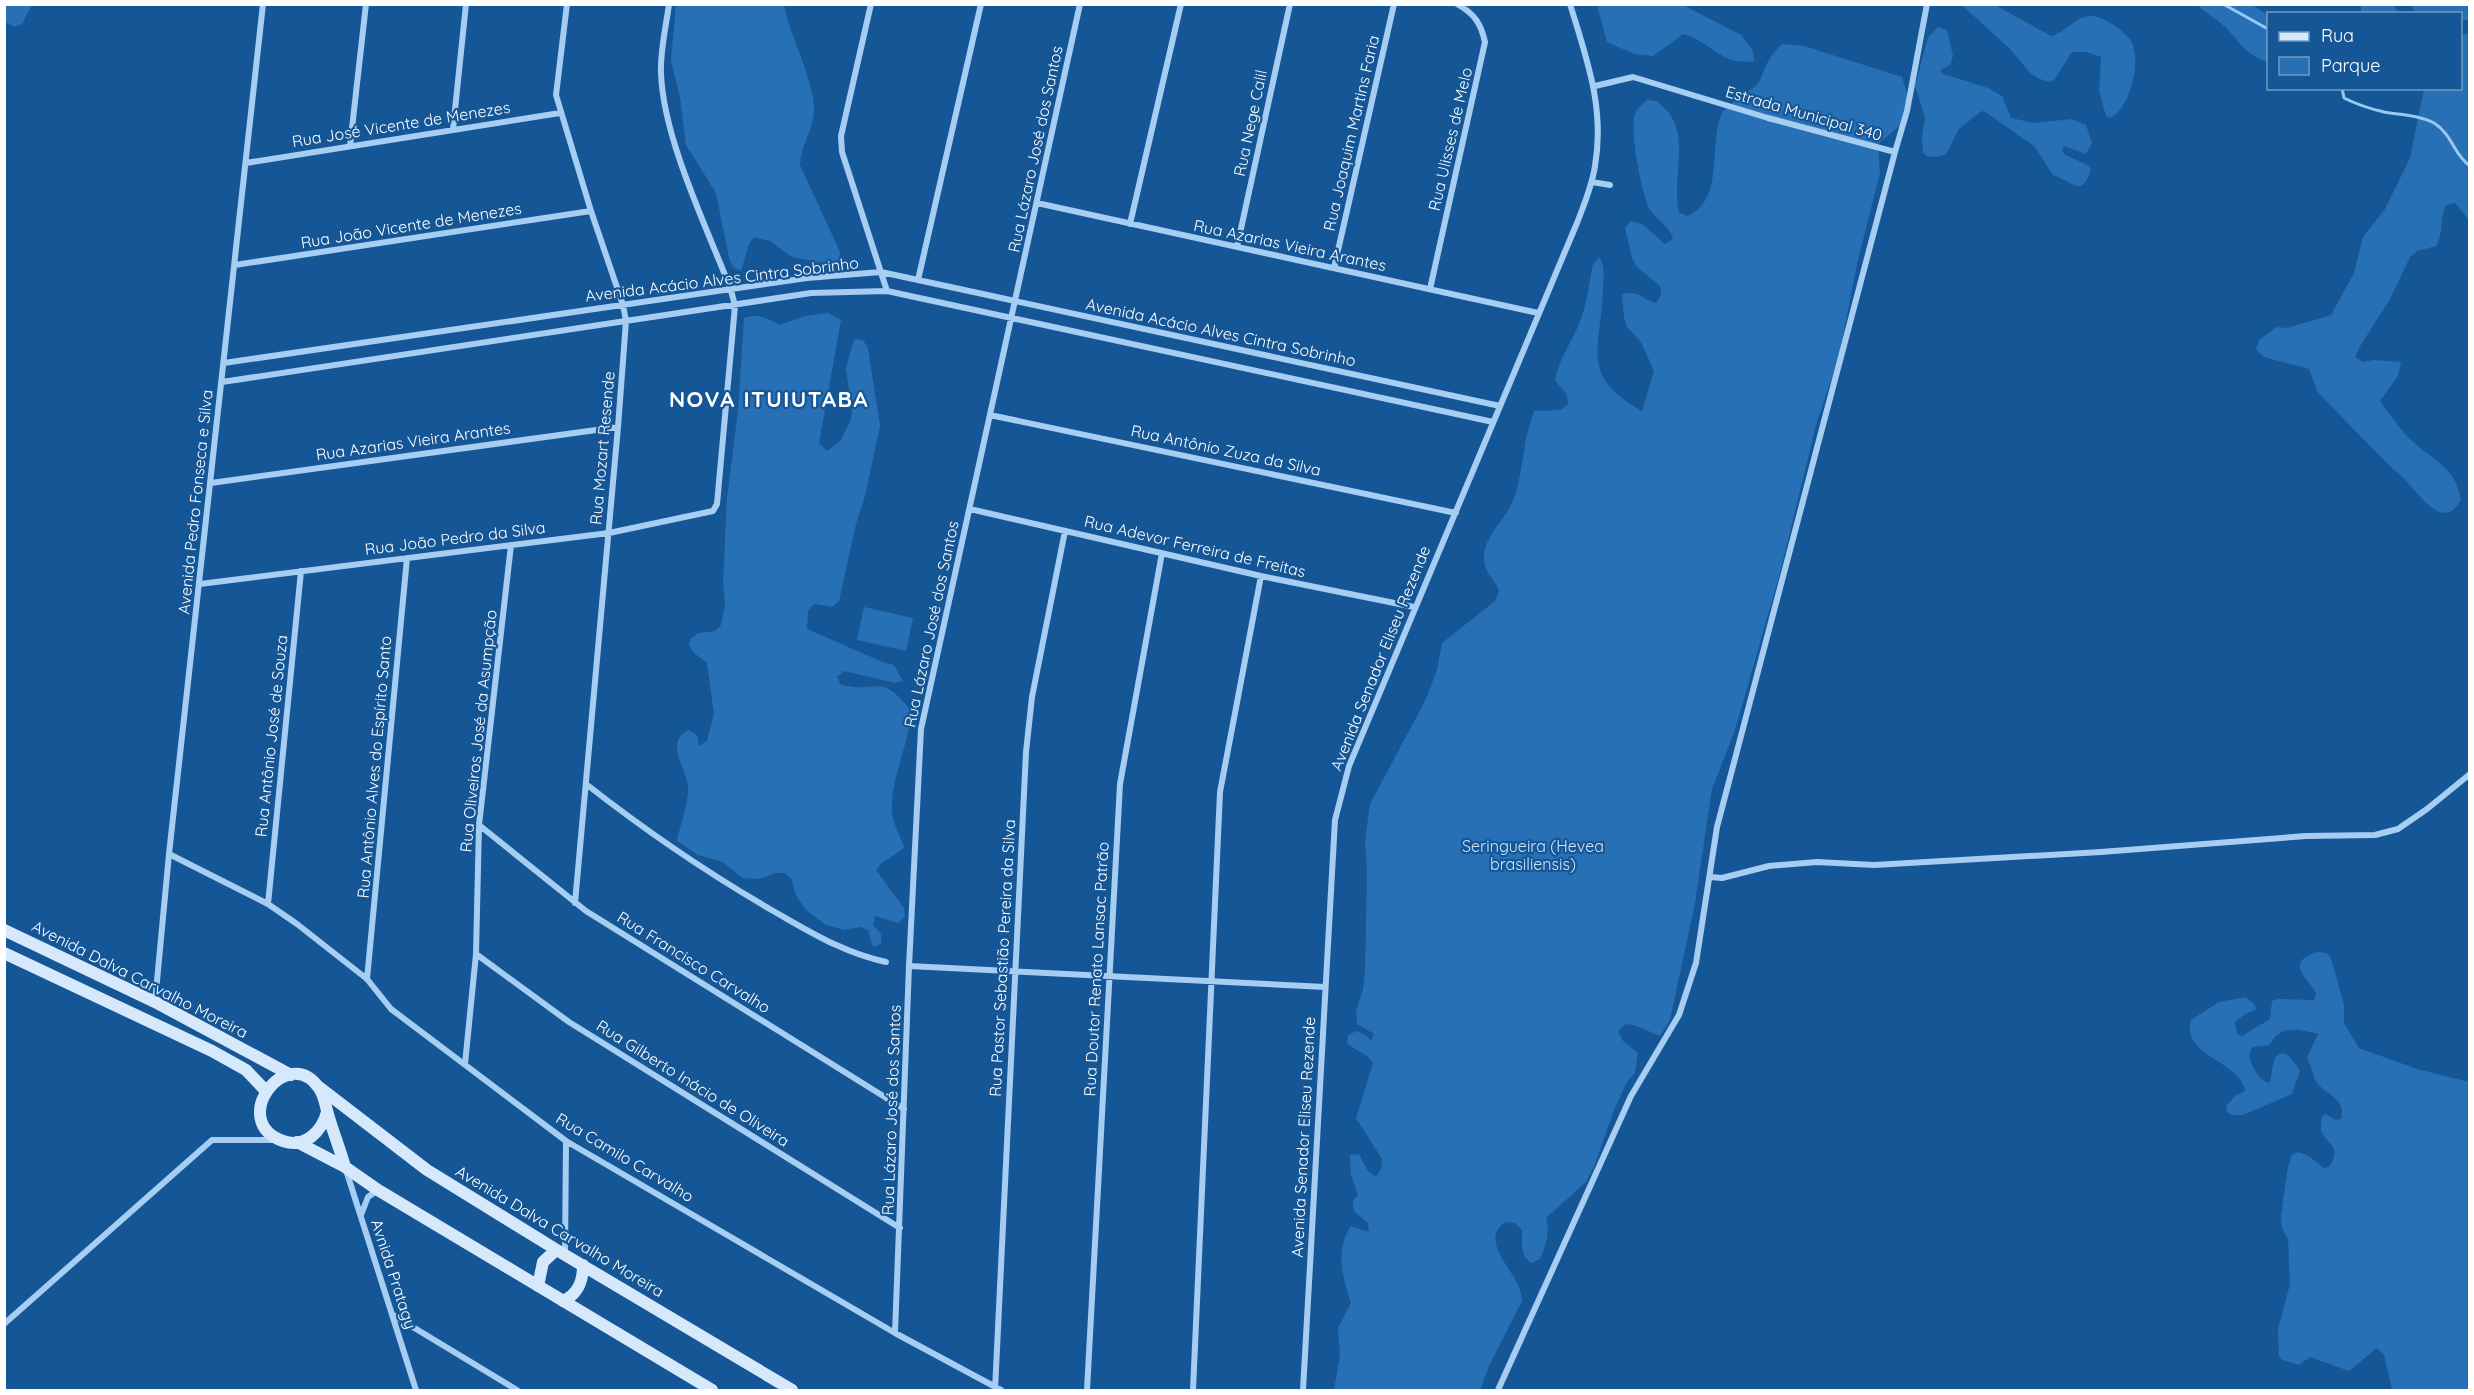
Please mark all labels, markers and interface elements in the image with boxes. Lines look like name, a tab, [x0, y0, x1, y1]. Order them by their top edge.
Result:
legend	[2267, 12, 2462, 90]
text: Rua	[2321, 24, 2354, 47]
street label: Rua Joaquim Martins Faria	[1319, 33, 1383, 233]
street label: Rua Lázaro José dos Santos	[1003, 44, 1067, 254]
text: Parque	[2321, 54, 2380, 77]
street label: Rua Ulisses de Melo	[1424, 65, 1476, 213]
street label: Rua Nege Calil	[1229, 68, 1271, 178]
street label: Estrada Municipal 340	[1723, 81, 1885, 145]
street label: Rua José Vicente de Menezes	[291, 97, 511, 151]
street label: Rua João Vicente de Menezes	[299, 198, 523, 252]
street label: Rua Azarias Vieira Arantes	[1192, 215, 1388, 275]
street label: Avenida Acácio Alves Cintra Sobrinho	[584, 252, 860, 306]
street label: Avenida Acácio Alves Cintra Sobrinho	[1084, 294, 1358, 370]
street label: Rua Mozart Resende	[585, 370, 619, 526]
district label: NOVA ITUIUTABA	[669, 385, 869, 413]
street label: Avenida Pedro Fonseca e Silva	[173, 389, 217, 615]
street label: Rua Azarias Vieira Arantes	[314, 417, 512, 465]
street label: Rua Antônio Zuza da Silva	[1129, 420, 1323, 480]
street label: Rua Adevor Ferreira de Freitas	[1082, 511, 1308, 581]
street label: Rua João Pedro da Silva	[364, 517, 546, 559]
street label: Rua Lázaro José dos Santos	[899, 519, 963, 729]
street label: Avenida Senador Eliseu Rezende	[1326, 543, 1434, 773]
street label: Rua Oliveiros José da Asumpção	[455, 609, 501, 853]
street label: Rua Antônio José de Souza	[250, 634, 292, 838]
street label: Rua Antônio Alves do Espírito Santo	[353, 635, 395, 899]
street label: Rua Pastor Sebastião Pereira da Silva	[985, 819, 1019, 1097]
park label: Seringueira (Hevea brasiliensis)	[1462, 836, 1604, 874]
street label: Rua Doutor Renato Lansac Patrão	[1079, 841, 1113, 1097]
street label: Rua Francisco Carvalho	[614, 907, 774, 1017]
street label: Avenida Dalva Carvalho Moreira	[29, 916, 251, 1042]
street label: Rua Lázaro José dos Santos	[877, 1004, 905, 1216]
street label: Rua Gilberto Inácio de Oliveira	[593, 1015, 793, 1151]
street label: Avenida Senador Eliseu Rezende	[1287, 1016, 1319, 1258]
street label: Rua Camilo Carvalho	[553, 1108, 697, 1206]
street label: Avenida Dalva Carvalho Moreira	[452, 1161, 668, 1301]
street label: Avnida Pratagy	[367, 1217, 421, 1331]

